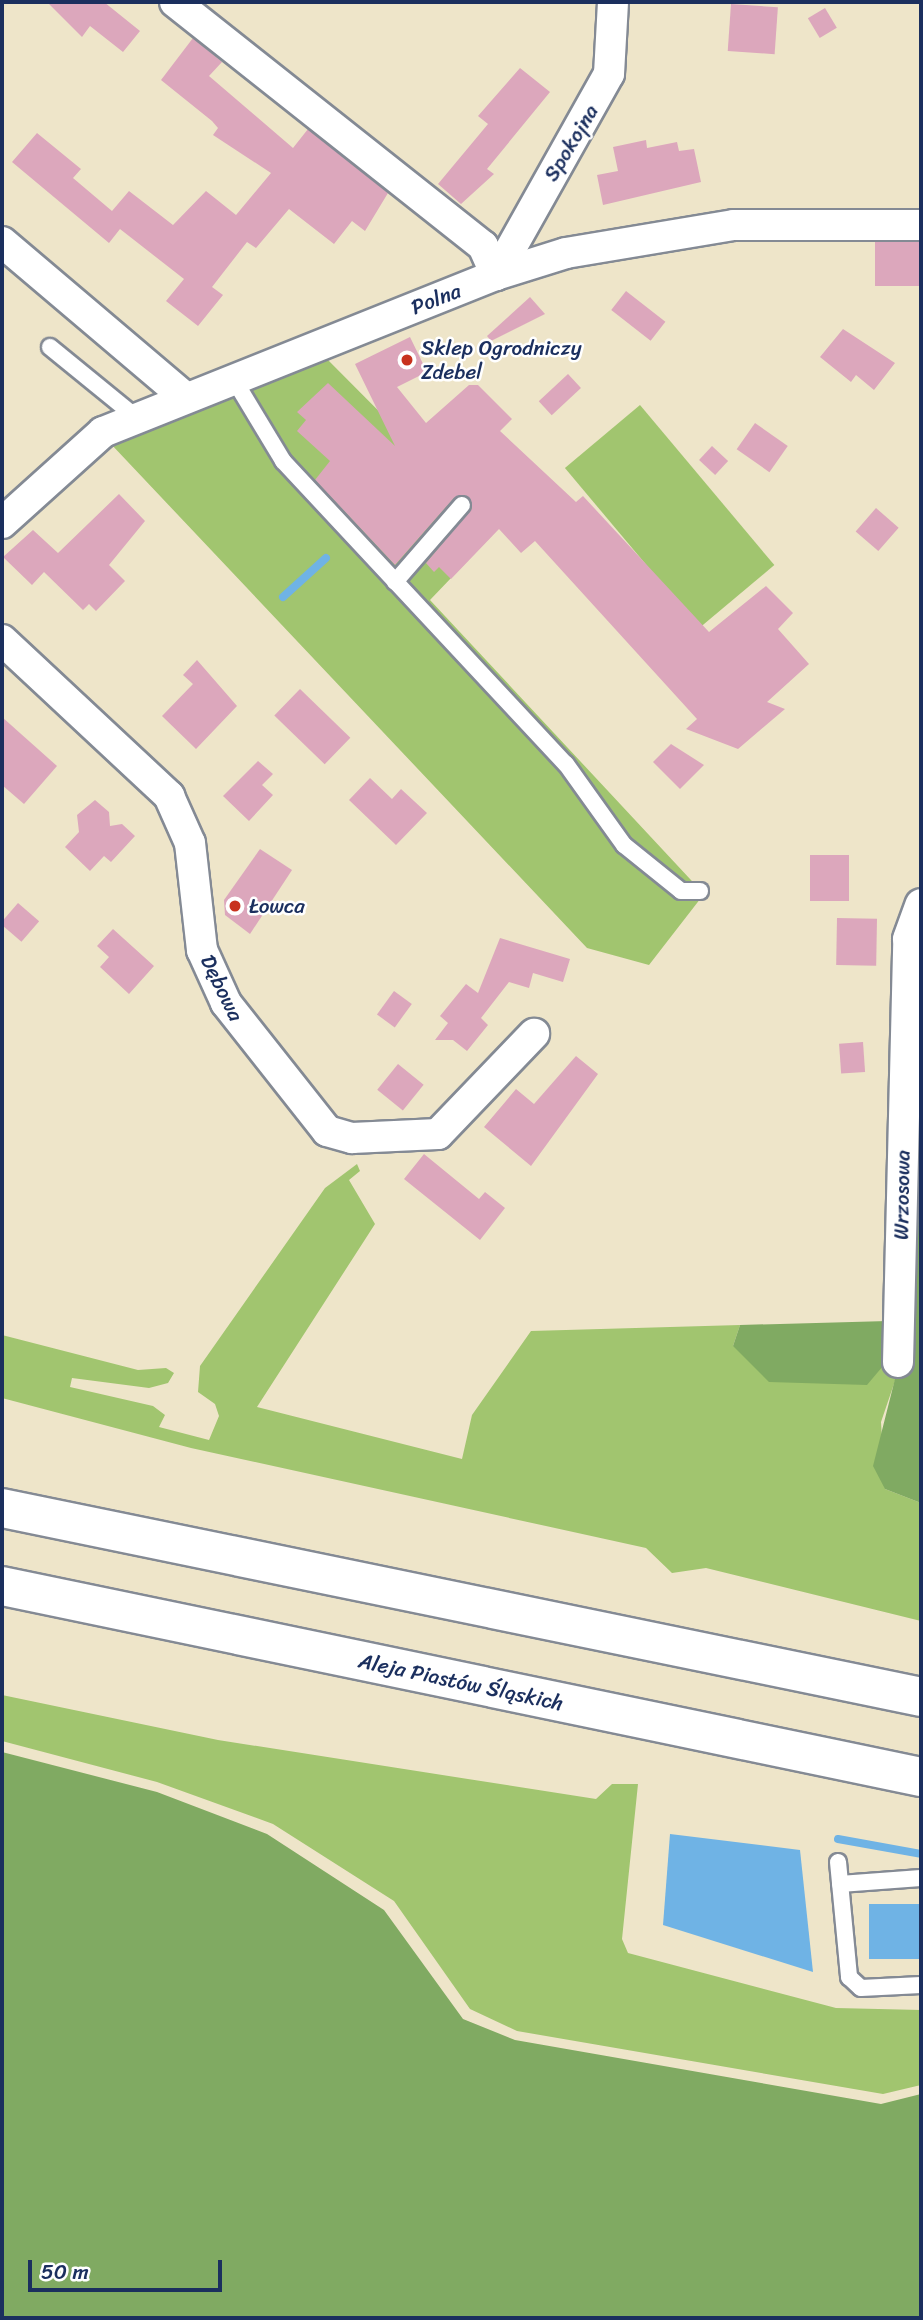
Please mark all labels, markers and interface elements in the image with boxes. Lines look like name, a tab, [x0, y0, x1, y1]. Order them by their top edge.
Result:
street label: Spokojna	[538, 100, 604, 186]
street label: Polna	[408, 278, 464, 320]
place label: Sklep Ogrodniczy Zdebel	[421, 335, 582, 385]
marker: Sklep Ogrodniczy Zdebel	[399, 352, 415, 368]
place label: Łowca	[249, 893, 305, 919]
marker: Łowca	[227, 898, 243, 914]
street label: Dębowa	[195, 951, 249, 1025]
street label: Wrzosowa	[889, 1150, 915, 1240]
street label: Aleja Piastów Śląskich	[356, 1648, 566, 1716]
scale bar	[32, 2246, 226, 2290]
text: 50 m	[41, 2253, 89, 2291]

